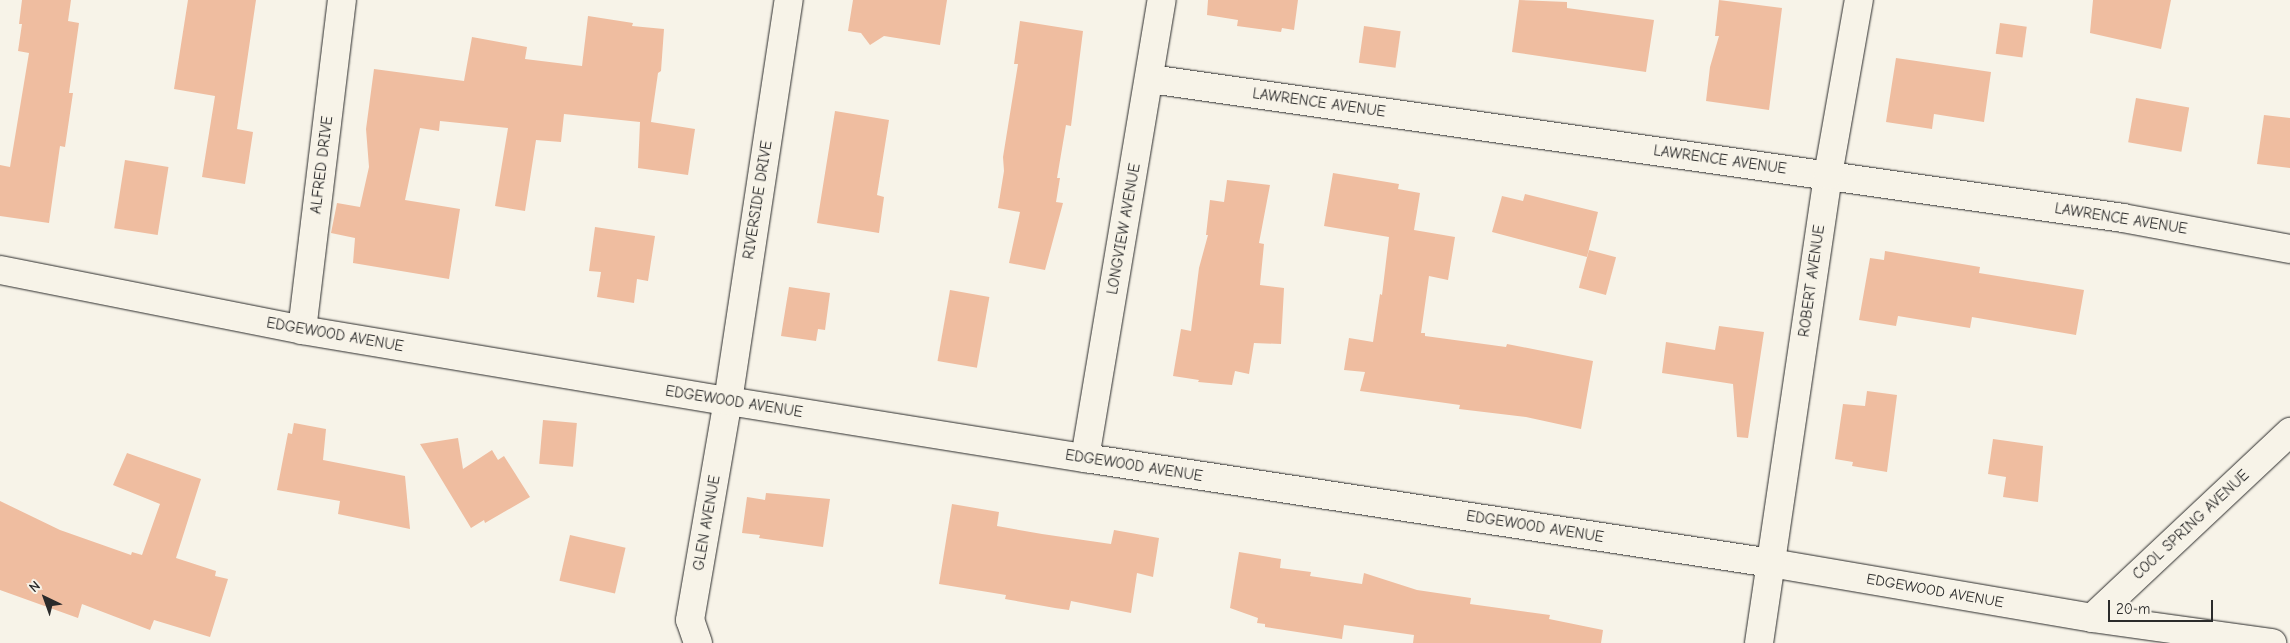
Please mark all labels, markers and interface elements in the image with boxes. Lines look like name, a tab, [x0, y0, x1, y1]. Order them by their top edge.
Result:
street label: LAWRENCE AVENUE	[1251, 85, 1387, 121]
street label: ALFRED DRIVE	[307, 115, 337, 215]
street label: RIVERSIDE DRIVE	[740, 139, 776, 261]
street label: LAWRENCE AVENUE	[1652, 142, 1788, 178]
street label: LONGVIEW AVENUE	[1104, 162, 1144, 296]
street label: LAWRENCE AVENUE	[2053, 200, 2189, 238]
street label: ROBERT AVENUE	[1795, 224, 1829, 338]
street label: EDGEWOOD AVENUE	[265, 314, 405, 356]
street label: EDGEWOOD AVENUE	[664, 382, 804, 422]
street label: EDGEWOOD AVENUE	[1064, 446, 1204, 486]
street label: COOL SPRING AVENUE	[2129, 466, 2253, 584]
street label: GLEN AVENUE	[690, 474, 724, 572]
street label: EDGEWOOD AVENUE	[1465, 507, 1605, 547]
street label: EDGEWOOD AVENUE	[1865, 570, 2005, 612]
north arrow	[20, 573, 70, 623]
text: N	[26, 577, 44, 596]
scale bar	[2110, 590, 2215, 622]
text: 20 m	[2116, 600, 2150, 618]

